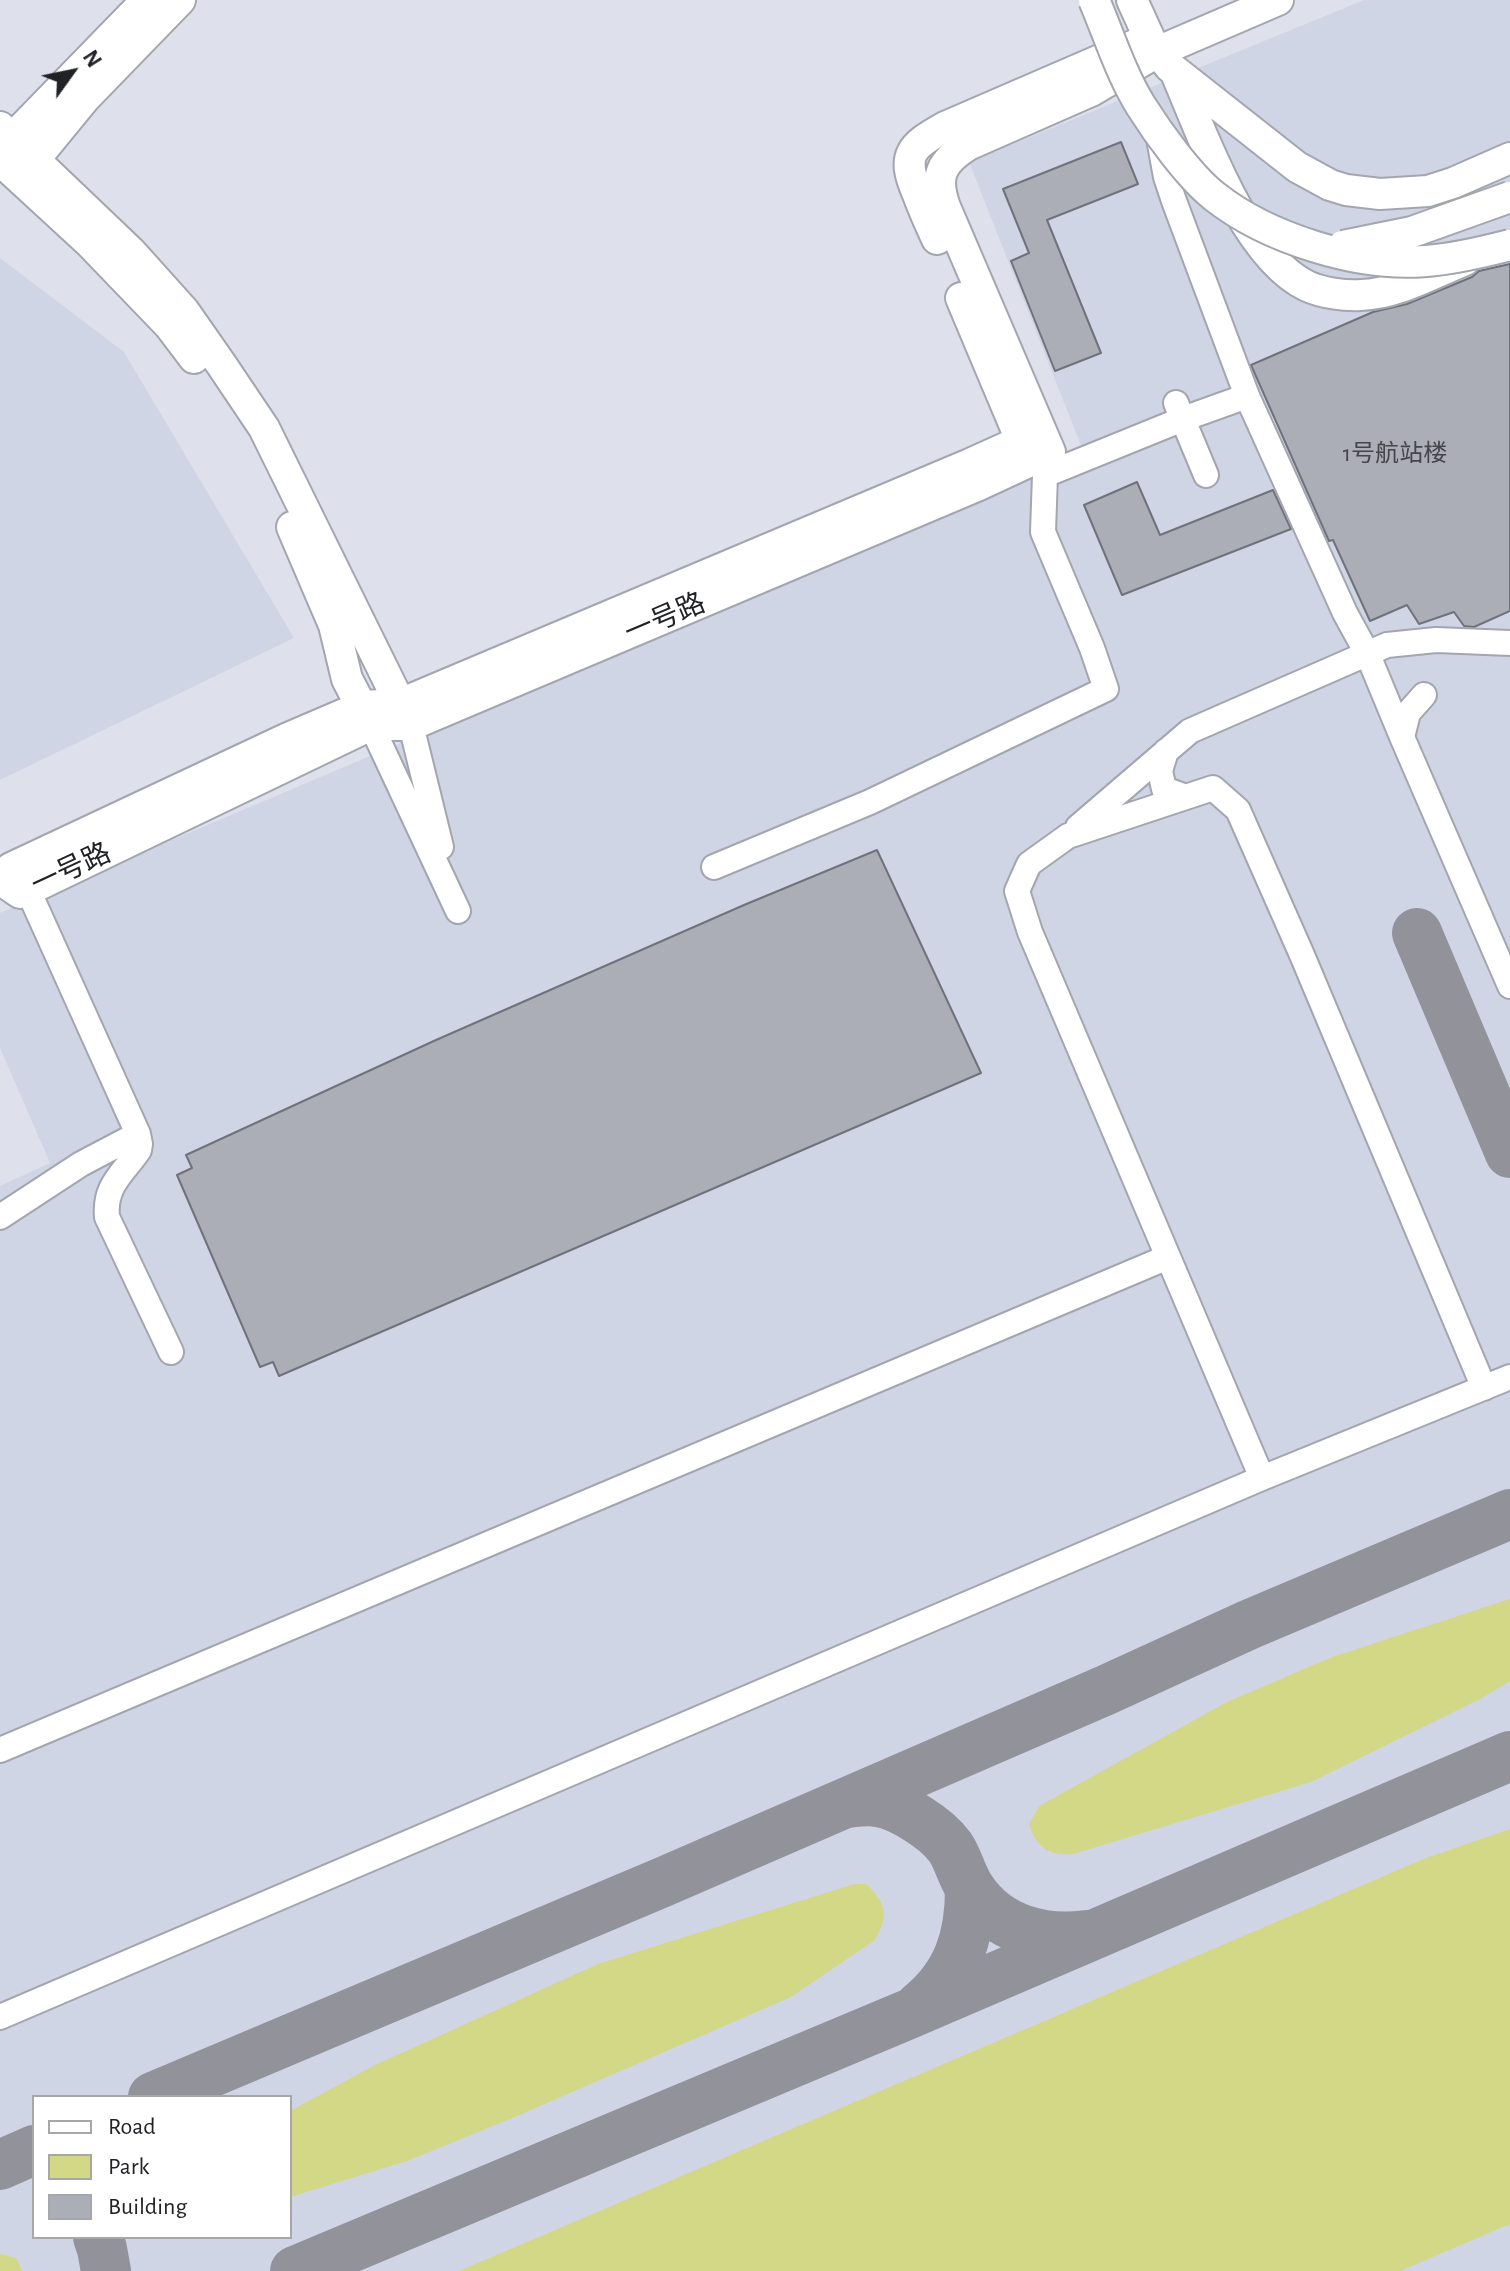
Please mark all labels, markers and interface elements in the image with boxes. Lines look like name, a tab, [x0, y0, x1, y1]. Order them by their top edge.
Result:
north arrow	[32, 32, 112, 112]
text: N	[79, 47, 106, 71]
house number: 1号航站楼	[1343, 440, 1447, 468]
street label: 一号路	[620, 586, 710, 650]
street label: 一号路	[26, 836, 116, 902]
legend	[32, 2095, 292, 2239]
text: Road	[108, 2115, 156, 2139]
text: Park	[108, 2155, 149, 2179]
text: Building	[108, 2195, 187, 2219]

